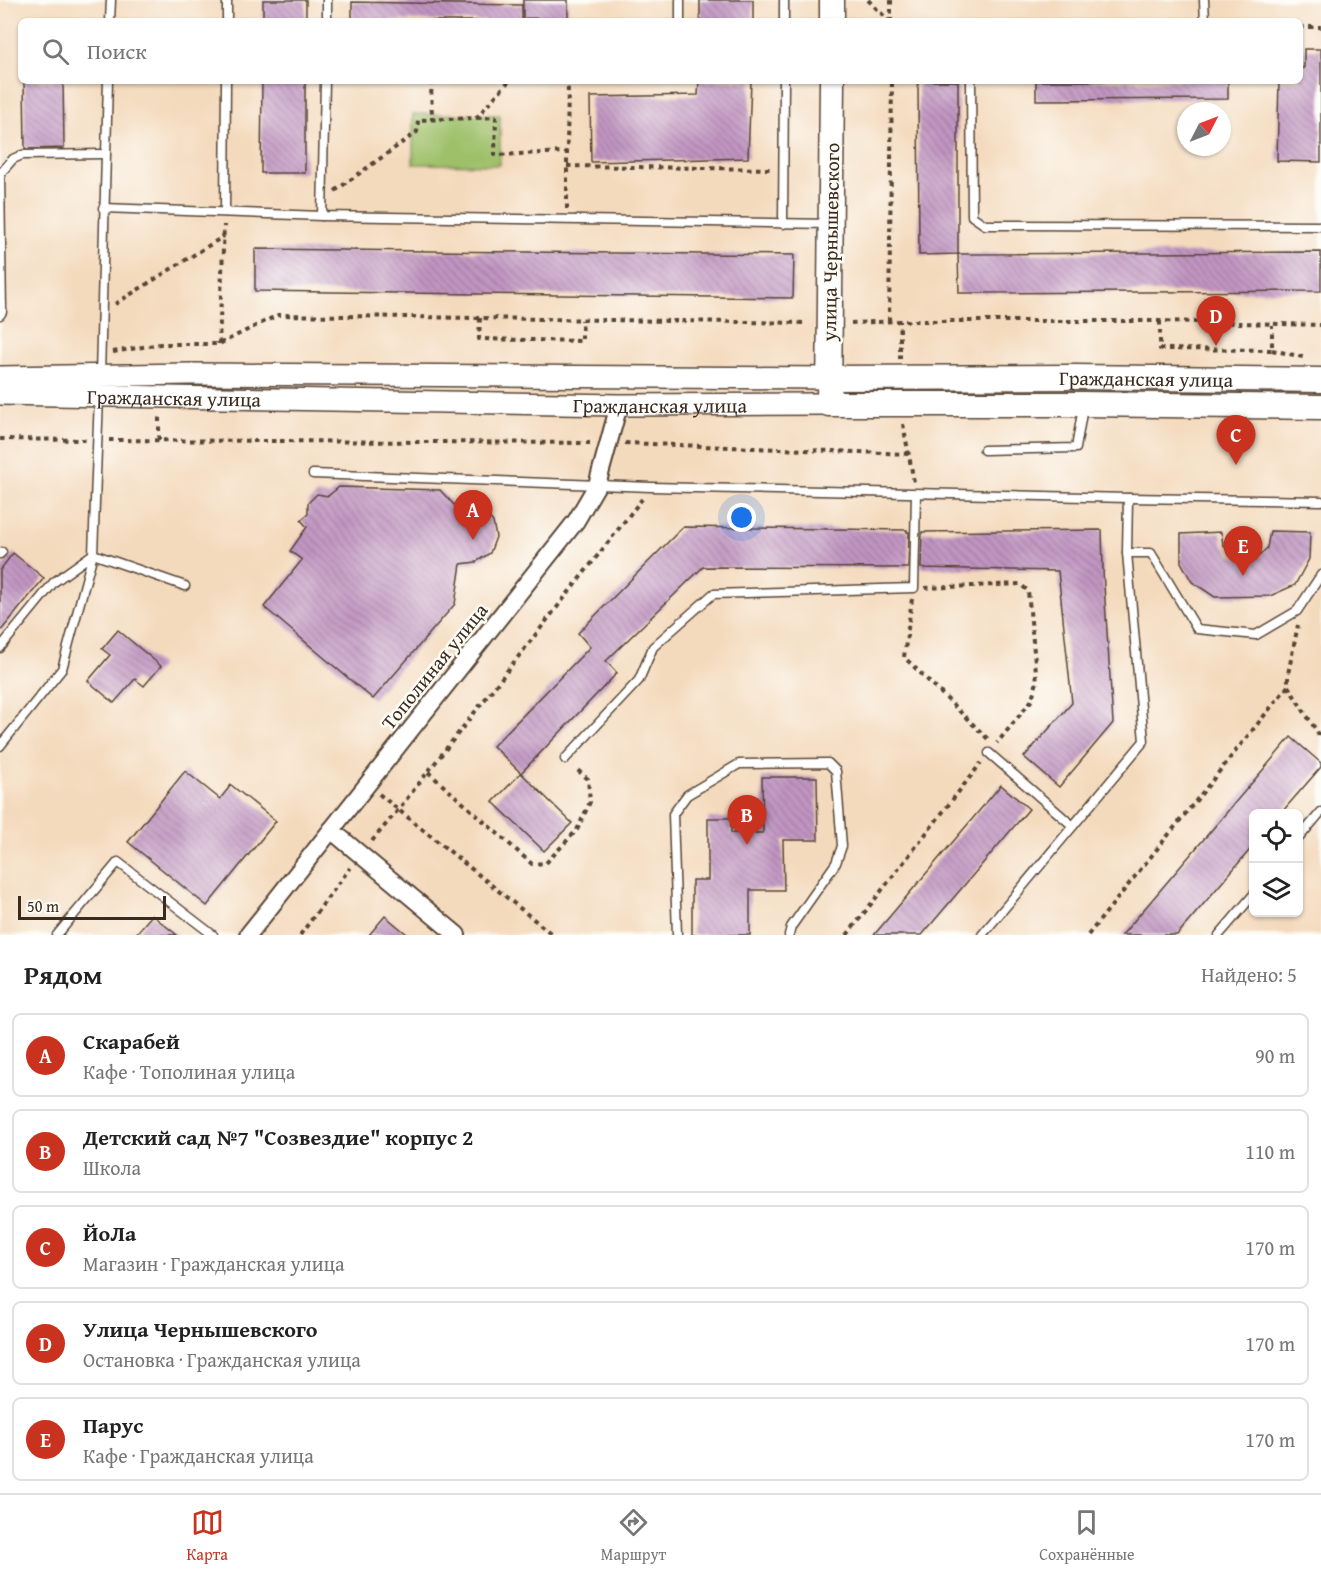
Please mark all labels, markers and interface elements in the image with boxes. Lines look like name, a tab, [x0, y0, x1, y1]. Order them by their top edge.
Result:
search box	[18, 18, 1303, 84]
icon: search	[39, 35, 72, 68]
text: Поиск	[87, 35, 147, 67]
north arrow	[1177, 102, 1231, 156]
street label: улица Чернышевского	[814, 142, 846, 343]
pin: D	[1196, 296, 1236, 346]
street label: Гражданская улица	[1059, 362, 1234, 393]
street label: Гражданская улица	[87, 381, 262, 413]
street label: Гражданская улица	[573, 390, 748, 420]
pin: C	[1216, 416, 1256, 465]
pin: A	[454, 490, 492, 540]
your location	[727, 503, 756, 532]
pin: E	[1224, 526, 1262, 576]
street label: Тополиная улица	[374, 596, 494, 736]
pin: B	[728, 796, 766, 845]
map controls	[1249, 809, 1303, 917]
button: locate	[1249, 809, 1303, 863]
button: layers	[1249, 863, 1303, 917]
scale bar	[18, 893, 166, 920]
text: 50 m	[27, 894, 59, 918]
text: Рядом	[24, 955, 102, 994]
text: Найдено: 5	[1201, 960, 1297, 989]
text: Скарабей	[83, 1025, 180, 1057]
text: A	[39, 1041, 52, 1070]
text: 90 m	[1255, 1041, 1295, 1070]
text: Кафе · Тополиная улица	[83, 1057, 295, 1086]
text: Детский сад №7 "Созвездие" корпус 2	[83, 1121, 473, 1153]
text: B	[39, 1137, 52, 1166]
text: 110 m	[1245, 1137, 1295, 1166]
text: Школа	[83, 1153, 141, 1182]
text: ЙоЛа	[83, 1217, 136, 1249]
text: C	[40, 1233, 51, 1262]
text: 170 m	[1245, 1233, 1295, 1262]
text: Магазин · Гражданская улица	[83, 1249, 345, 1278]
text: Улица Чернышевского	[83, 1313, 318, 1345]
text: D	[39, 1329, 52, 1358]
text: 170 m	[1245, 1329, 1295, 1358]
text: Остановка · Гражданская улица	[83, 1345, 361, 1374]
text: Парус	[83, 1409, 143, 1441]
text: E	[40, 1425, 51, 1454]
text: 170 m	[1245, 1425, 1295, 1454]
text: Кафе · Гражданская улица	[83, 1441, 314, 1470]
tab: Карта	[186, 1506, 228, 1566]
tab: Маршрут	[601, 1506, 666, 1566]
tab: Сохранённые	[1039, 1506, 1135, 1566]

